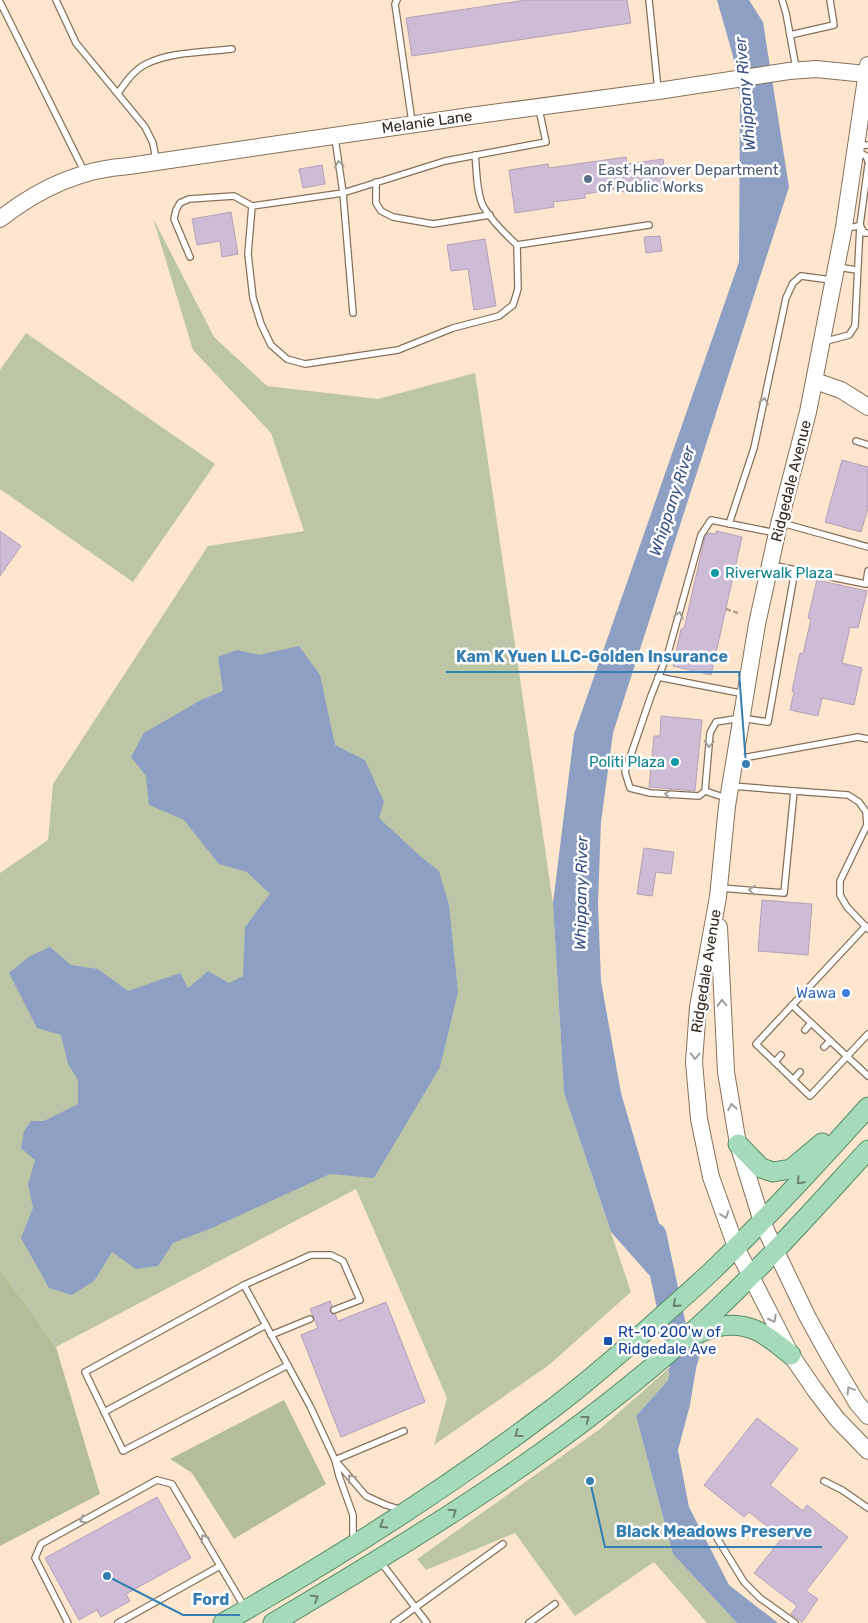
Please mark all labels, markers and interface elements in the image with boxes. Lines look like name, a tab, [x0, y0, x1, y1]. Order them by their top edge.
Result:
water label: Whippany River	[730, 35, 759, 152]
street label: Melanie Lane	[381, 107, 473, 137]
one-way arrow	[334, 160, 344, 168]
place label: East Hanover Department of Public Works	[598, 161, 779, 196]
marker: East Hanover Department of Public Works	[582, 173, 594, 185]
one-way arrow	[758, 396, 769, 405]
street label: Ridgedale Avenue	[767, 418, 815, 544]
water label: Whippany River	[645, 443, 699, 558]
place label: Riverwalk Plaza	[725, 564, 833, 582]
marker: Riverwalk Plaza	[709, 567, 721, 579]
one-way arrow	[673, 611, 683, 619]
callout: Kam K Yuen LLC-Golden Insurance	[446, 641, 739, 672]
text: Kam K Yuen LLC-Golden Insurance	[456, 647, 728, 666]
one-way arrow	[704, 741, 715, 749]
place label: Politi Plaza	[589, 753, 665, 771]
marker: Politi Plaza	[669, 756, 681, 768]
one-way arrow	[664, 789, 672, 800]
water label: Whippany River	[571, 835, 592, 950]
one-way arrow	[747, 885, 755, 896]
street label: Ridgedale Avenue	[687, 908, 725, 1034]
place label: Wawa	[796, 984, 836, 1002]
marker: Wawa	[840, 987, 852, 999]
one-way arrow	[717, 998, 727, 1006]
one-way arrow	[690, 1052, 700, 1060]
one-way arrow	[727, 1103, 737, 1112]
one-way arrow	[797, 1176, 806, 1185]
one-way arrow	[719, 1210, 729, 1219]
one-way arrow	[672, 1298, 681, 1307]
one-way arrow	[767, 1314, 777, 1323]
place label: Rt-10 200'w of Ridgedale Ave	[618, 1323, 721, 1358]
marker: Rt-10 200'w of Ridgedale Ave	[602, 1335, 614, 1347]
one-way arrow	[846, 1387, 856, 1396]
one-way arrow	[580, 1416, 590, 1425]
one-way arrow	[514, 1428, 524, 1437]
one-way arrow	[348, 1475, 357, 1484]
one-way arrow	[447, 1509, 457, 1518]
one-way arrow	[80, 1514, 89, 1524]
callout: Black Meadows Preserve	[605, 1516, 822, 1547]
one-way arrow	[380, 1519, 389, 1528]
text: Black Meadows Preserve	[616, 1522, 812, 1541]
one-way arrow	[200, 1534, 210, 1543]
callout: Ford	[183, 1584, 240, 1615]
text: Ford	[193, 1590, 229, 1609]
one-way arrow	[310, 1595, 319, 1605]

